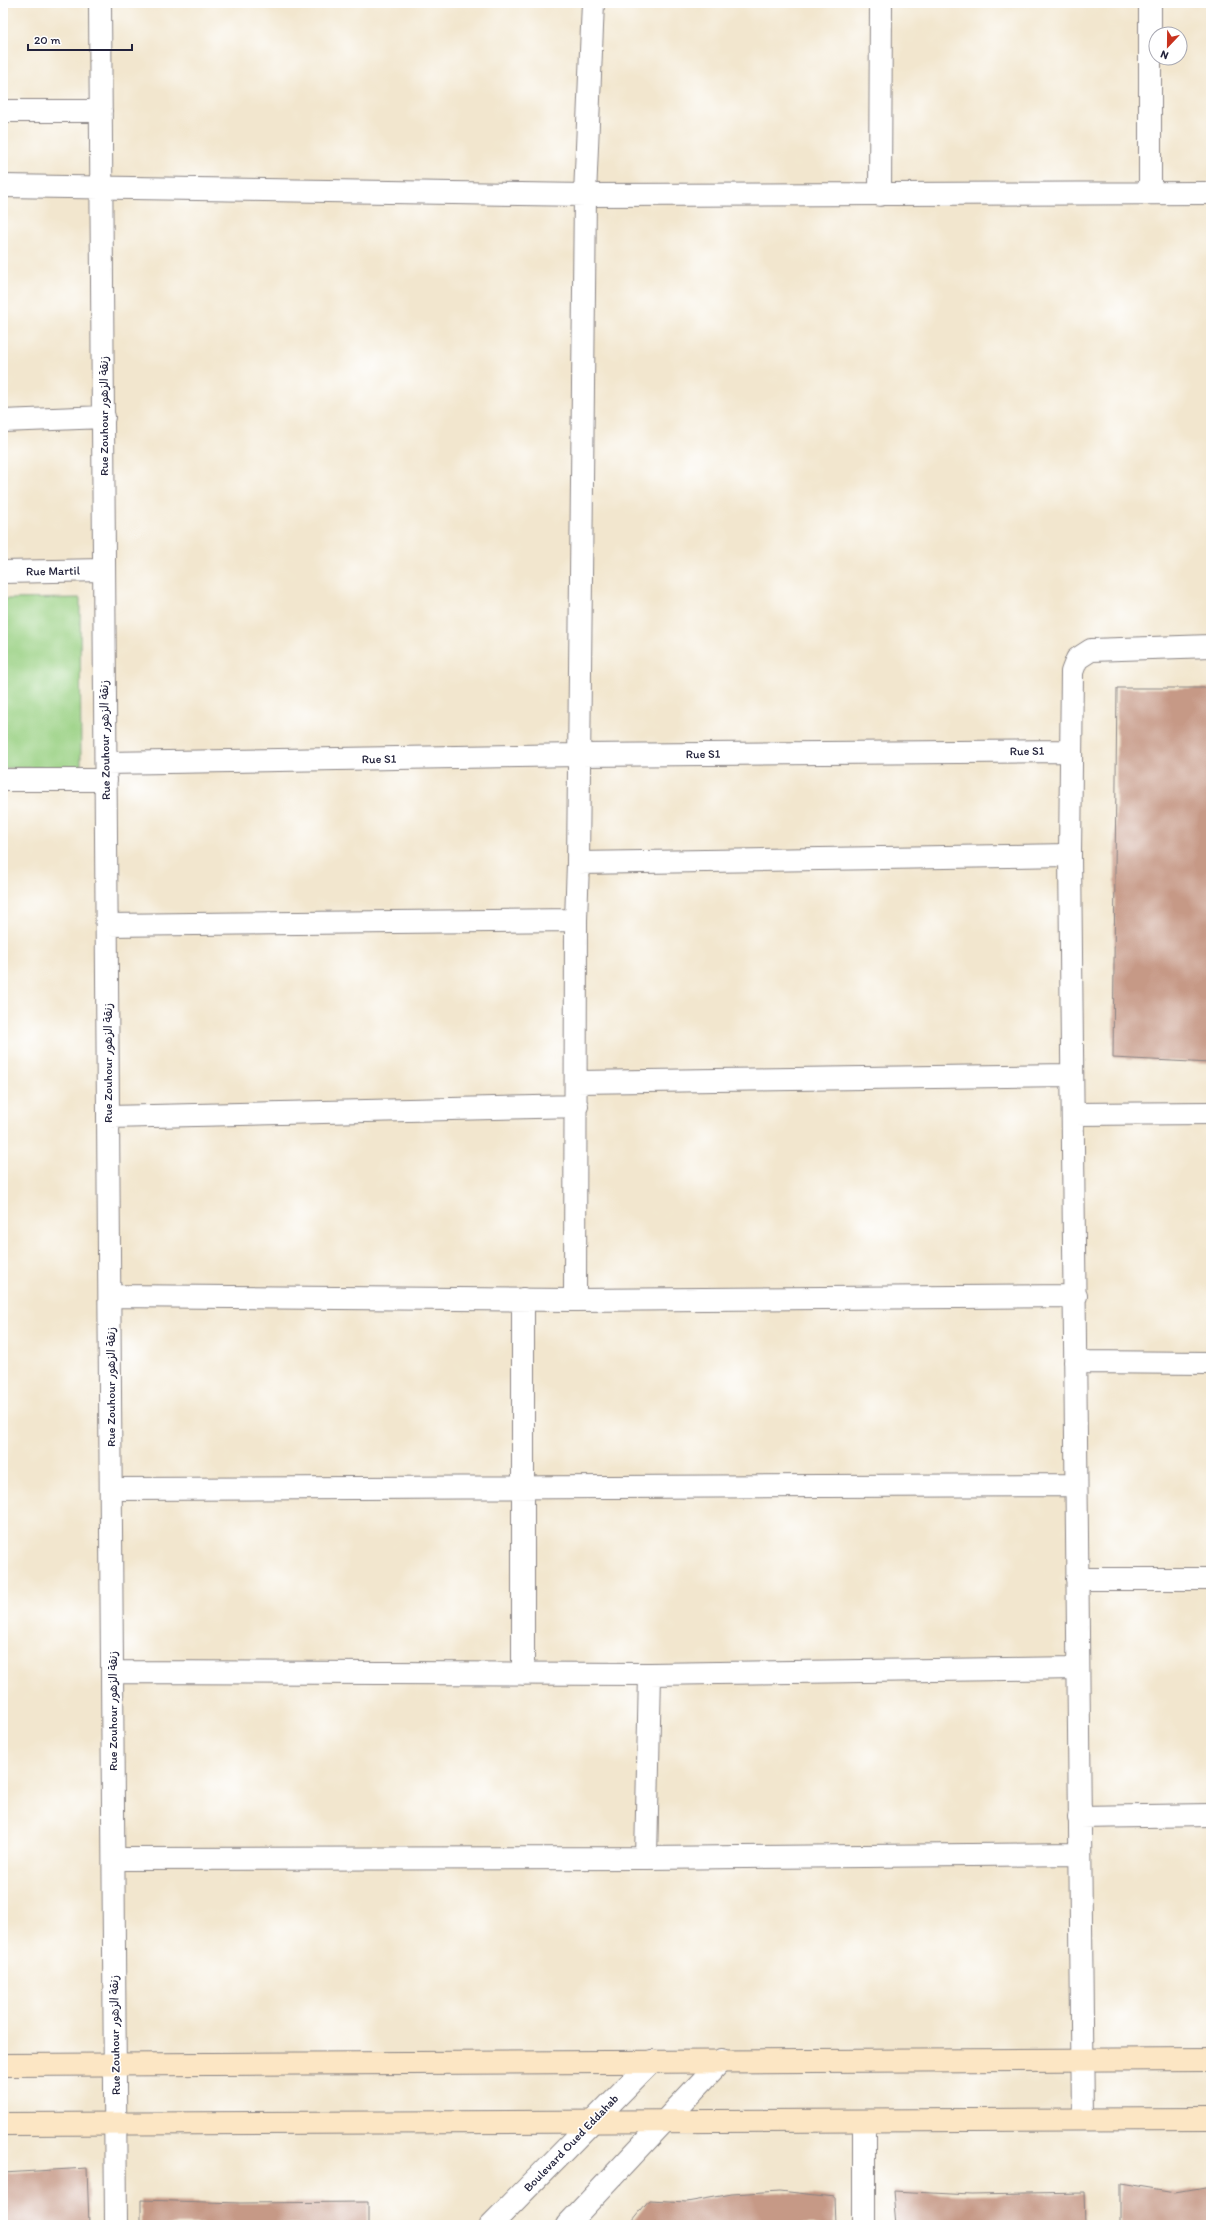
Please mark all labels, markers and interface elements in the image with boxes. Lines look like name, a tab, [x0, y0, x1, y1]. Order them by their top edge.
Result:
scale bar	[28, 26, 132, 52]
north arrow	[1148, 26, 1188, 66]
text: 20 m	[34, 33, 61, 47]
text: N	[1159, 47, 1170, 62]
street label: Rue Zouhour زنقة الزهور	[97, 356, 111, 476]
street label: Rue Martil	[26, 564, 81, 578]
street label: Rue Zouhour زنقة الزهور	[97, 680, 113, 800]
street label: Rue S1	[1010, 744, 1045, 758]
street label: Rue S1	[686, 747, 721, 761]
street label: Rue S1	[362, 752, 397, 766]
street label: Rue Zouhour زنقة الزهور	[101, 1003, 115, 1123]
street label: Rue Zouhour زنقة الزهور	[104, 1327, 118, 1447]
street label: Rue Zouhour زنقة الزهور	[106, 1651, 120, 1771]
street label: Rue Zouhour زنقة الزهور	[107, 1975, 123, 2095]
street label: Boulevard Oued Eddahab	[521, 2091, 621, 2195]

